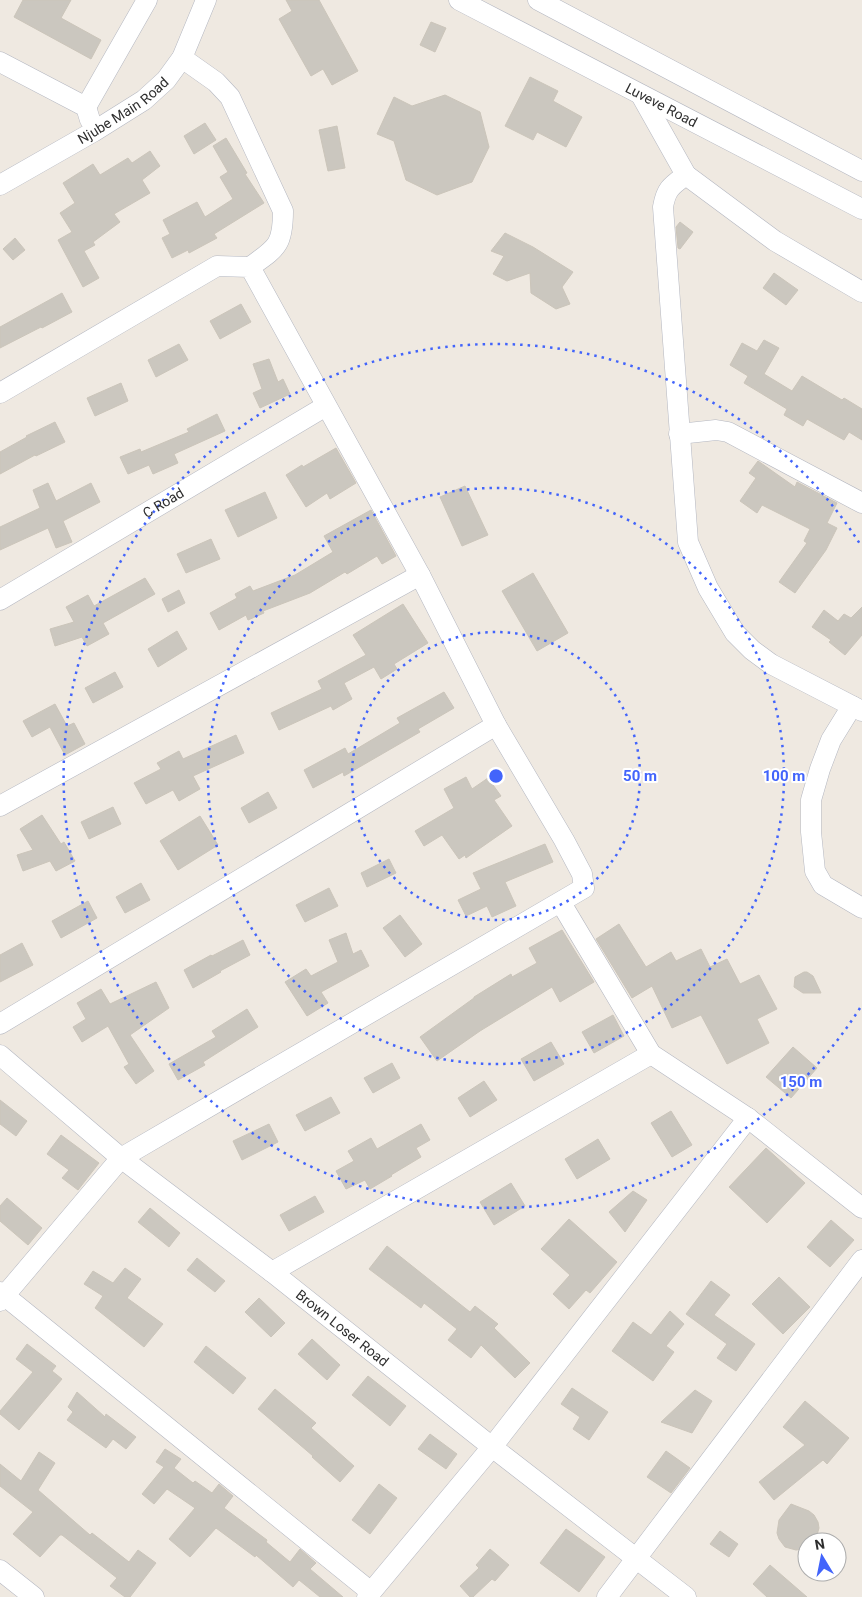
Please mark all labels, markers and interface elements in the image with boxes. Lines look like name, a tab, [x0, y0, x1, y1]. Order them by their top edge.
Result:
street label: Njube Main Road	[75, 74, 172, 147]
street label: Luveve Road	[623, 80, 700, 130]
street label: C Road	[140, 485, 187, 521]
centre of rings	[487, 767, 505, 785]
text: 50 m	[623, 767, 657, 785]
text: 100 m	[763, 767, 805, 785]
text: 150 m	[780, 1073, 822, 1091]
street label: Brown Loser Road	[293, 1286, 392, 1370]
north arrow	[797, 1532, 847, 1582]
text: N	[813, 1535, 826, 1553]

